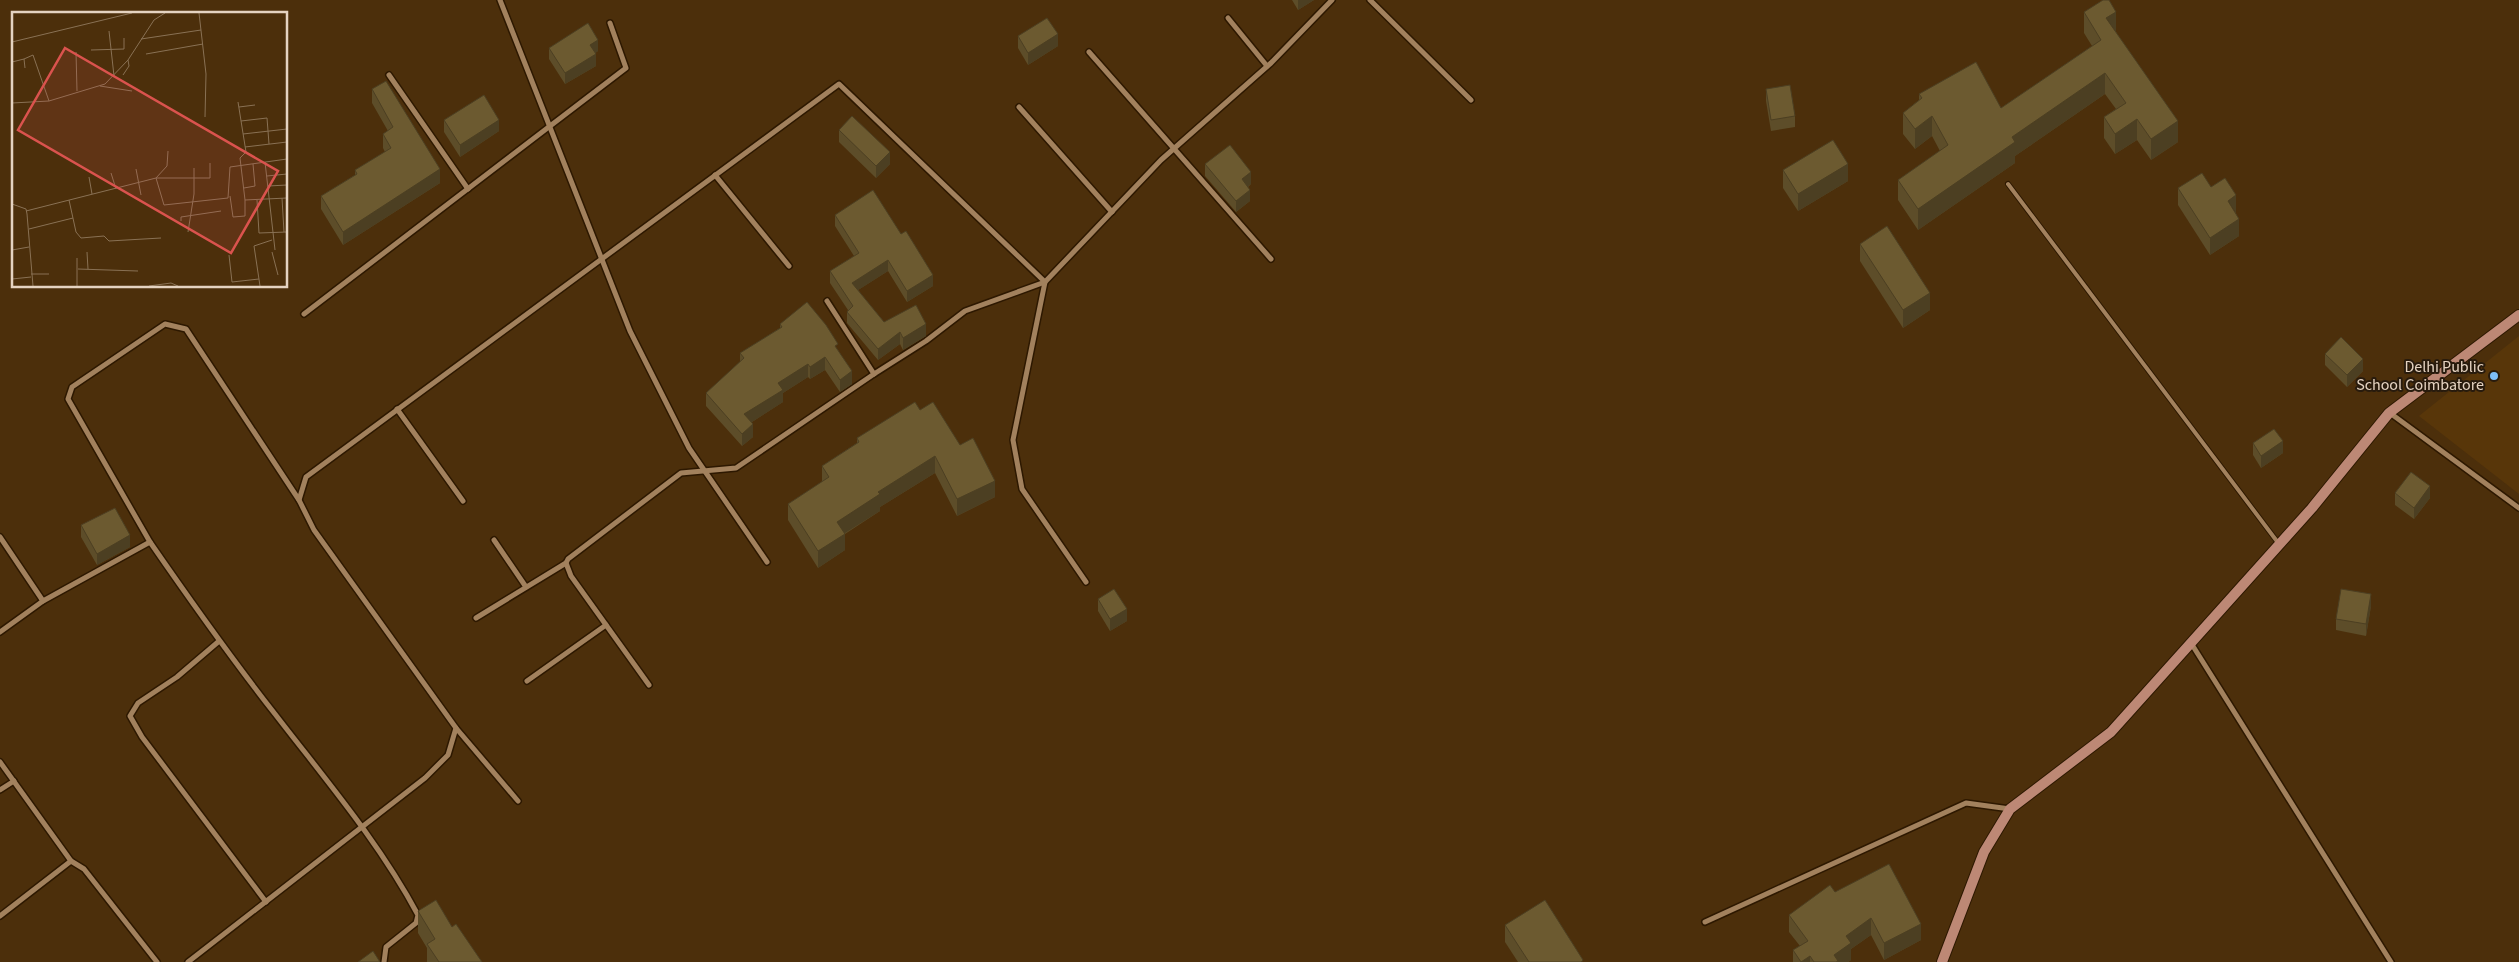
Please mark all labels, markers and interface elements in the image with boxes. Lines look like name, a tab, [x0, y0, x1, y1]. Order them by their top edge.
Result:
inset map	[12, 12, 288, 288]
place label: Delhi Public School Coimbatore	[2356, 356, 2484, 396]
marker: Delhi Public School Coimbatore	[2488, 370, 2500, 382]

